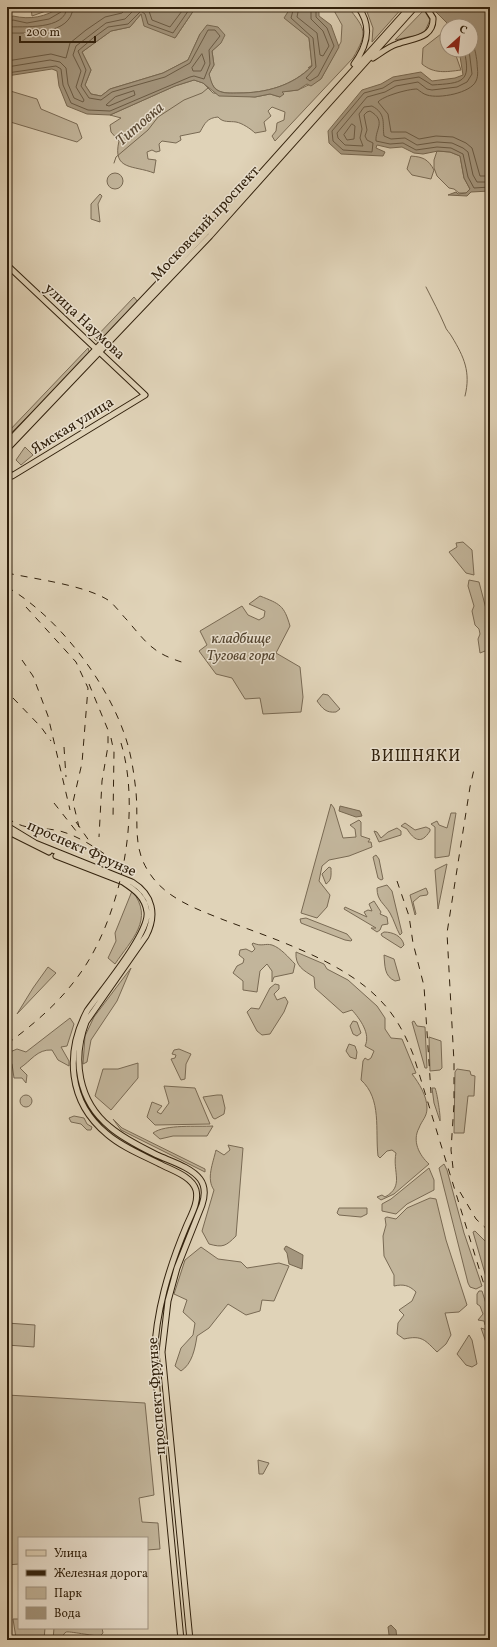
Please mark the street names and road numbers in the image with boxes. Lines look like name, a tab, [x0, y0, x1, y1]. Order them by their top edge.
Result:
street label: Московский проспект	[147, 161, 266, 286]
street label: улица Наумова	[39, 279, 129, 365]
street label: Ямская улица	[27, 392, 118, 460]
street label: проспект Фрунзе	[23, 816, 139, 883]
street label: проспект Фрунзе	[143, 1336, 172, 1455]

